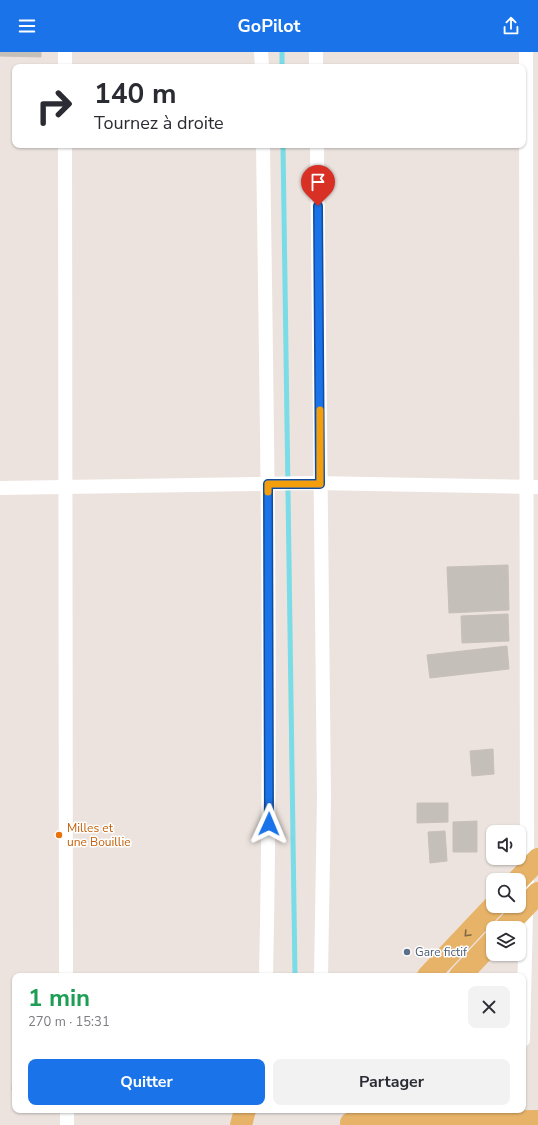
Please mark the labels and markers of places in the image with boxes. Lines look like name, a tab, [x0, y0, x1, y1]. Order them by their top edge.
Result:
pin	[301, 165, 335, 206]
place label: Milles et une Bouillie	[67, 820, 131, 850]
marker: Milles et une Bouillie	[54, 830, 64, 840]
place label: Gare fictif	[415, 944, 468, 960]
marker: Gare fictif	[402, 947, 412, 957]

